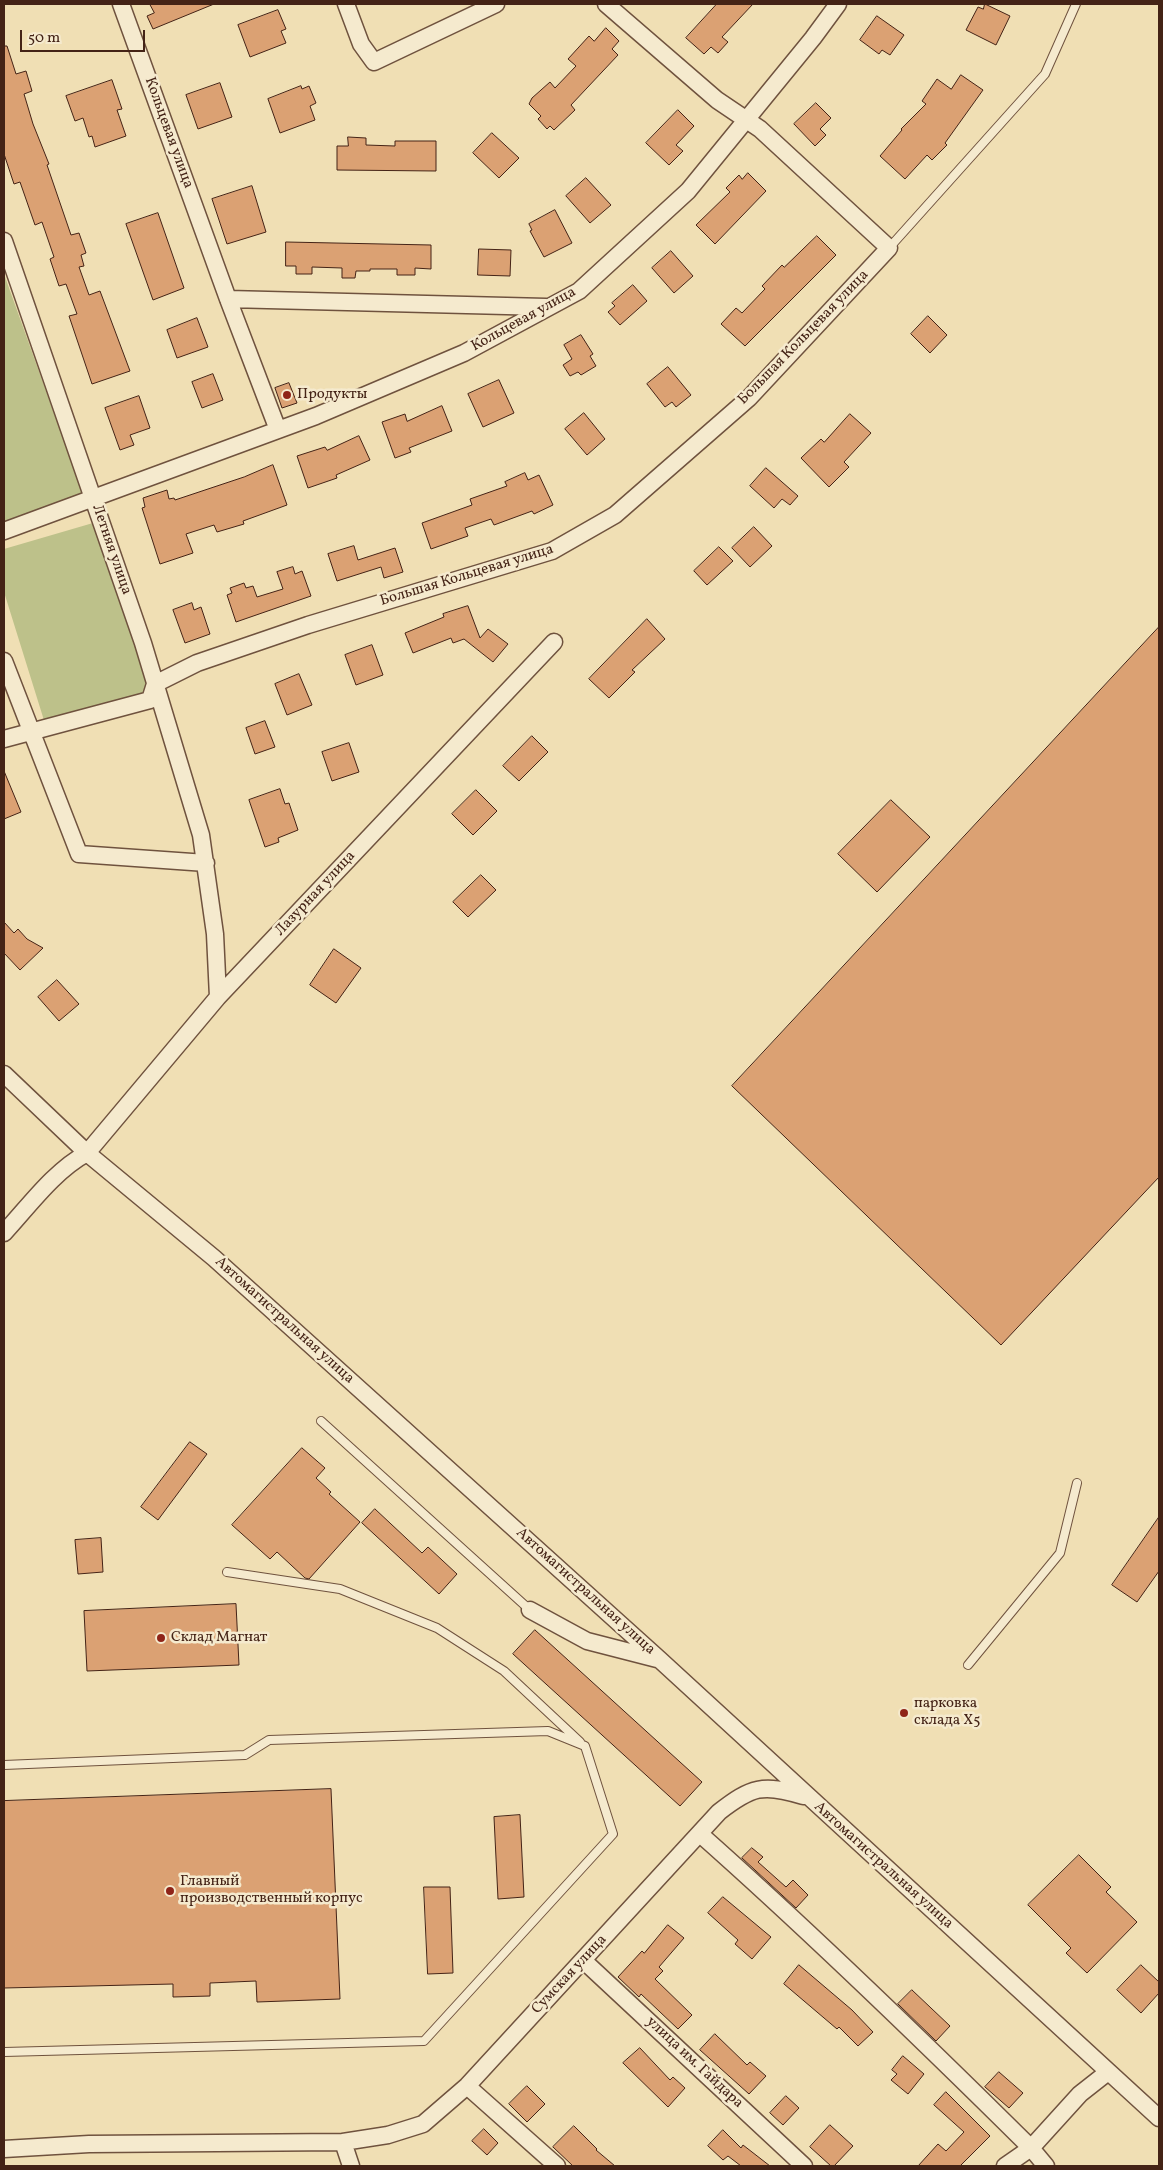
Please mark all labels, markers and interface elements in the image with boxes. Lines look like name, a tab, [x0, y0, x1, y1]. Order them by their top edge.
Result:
scale bar	[22, 20, 148, 52]
text: 50 m	[28, 28, 60, 49]
street label: Кольцевая улица	[140, 75, 196, 191]
street label: Большая Кольцевая улица	[735, 267, 873, 409]
street label: Кольцевая улица	[468, 284, 580, 356]
place label: Продукты	[297, 386, 367, 404]
marker: Продукты	[281, 389, 293, 401]
street label: Летняя улица	[87, 503, 135, 597]
street label: Большая Кольцевая улица	[378, 541, 556, 611]
street label: Лазурная улица	[272, 848, 360, 940]
street label: Автомагистральная улица	[211, 1254, 357, 1388]
street label: Автомагистральная улица	[512, 1525, 658, 1659]
place label: Склад Магнат	[171, 1629, 267, 1647]
marker: Склад Магнат	[155, 1632, 167, 1644]
place label: парковка склада X5	[914, 1695, 981, 1730]
marker: парковка склада X5	[898, 1707, 910, 1719]
street label: Автомагистральная улица	[810, 1799, 956, 1933]
place label: Главный производственный корпус	[180, 1873, 363, 1908]
marker: Главный производственный корпус	[164, 1885, 176, 1897]
street label: Сумская улица	[529, 1932, 611, 2018]
street label: улица им. Гайдара	[642, 2013, 746, 2113]

